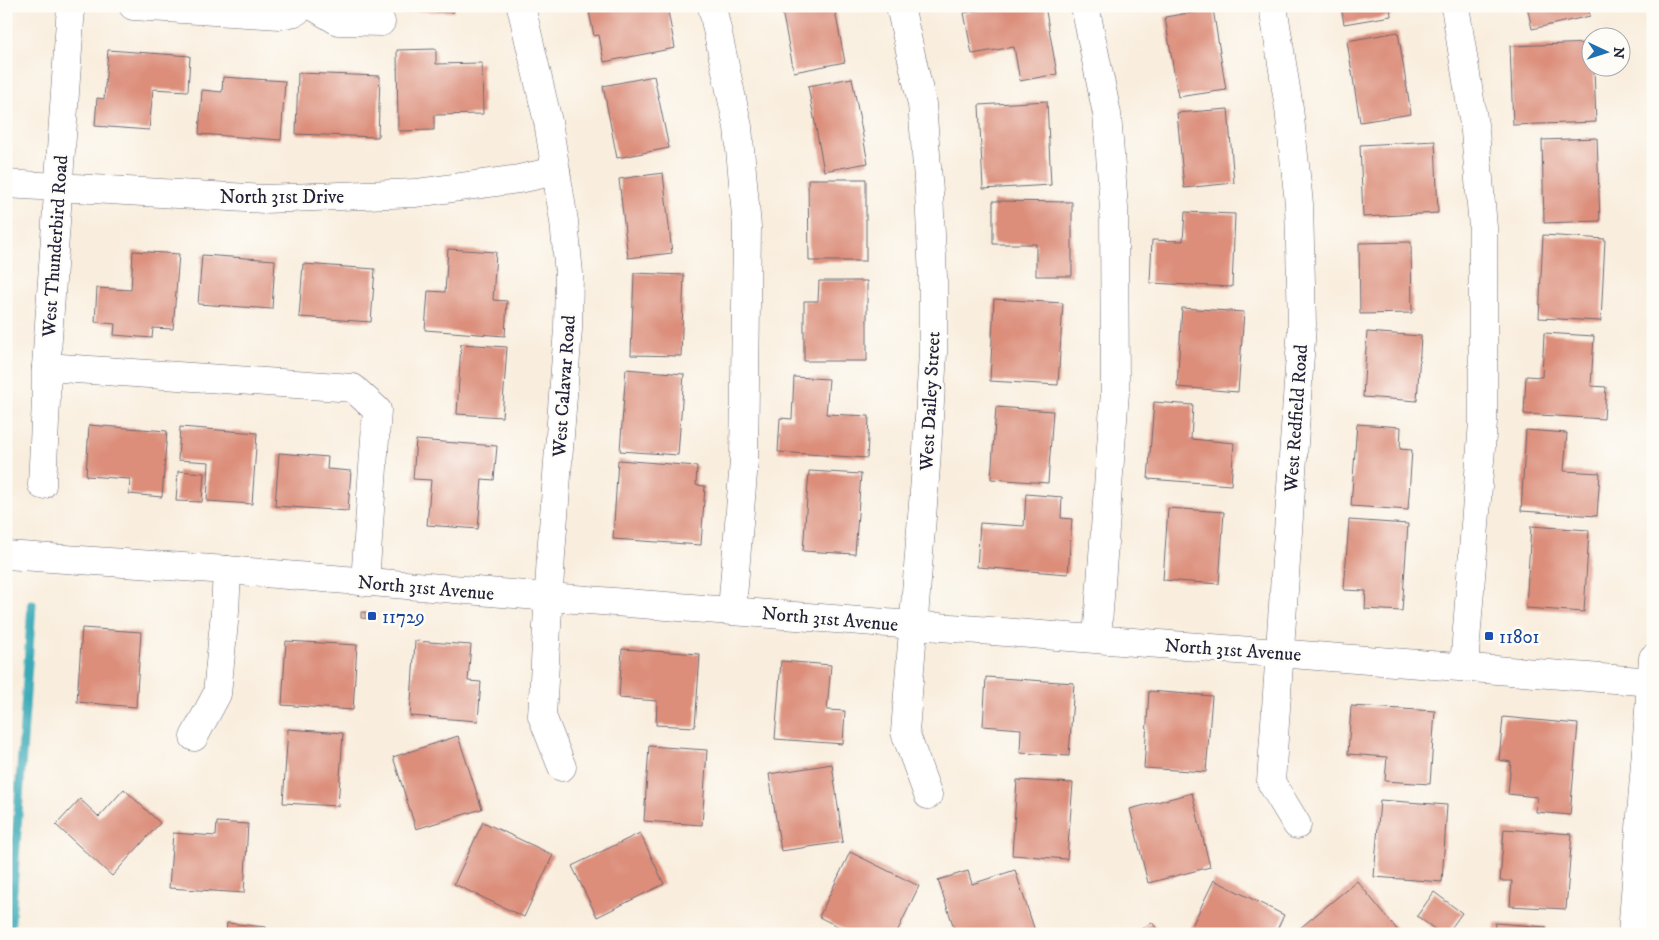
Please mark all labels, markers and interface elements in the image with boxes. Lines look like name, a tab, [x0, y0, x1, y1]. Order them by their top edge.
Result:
north arrow	[1582, 28, 1632, 78]
text: N	[1609, 46, 1627, 60]
street label: West Thunderbird Road	[38, 154, 73, 339]
street label: North 31st Drive	[220, 186, 344, 209]
street label: West Calavar Road	[548, 314, 581, 459]
street label: West Dailey Street	[915, 331, 946, 472]
street label: West Redfield Road	[1280, 343, 1313, 494]
street label: North 31st Avenue	[357, 571, 495, 606]
street label: North 31st Avenue	[761, 602, 899, 637]
place label: 11729	[382, 606, 425, 629]
marker: 11729	[366, 610, 378, 622]
place label: 11801	[1499, 626, 1540, 649]
marker: 11801	[1483, 630, 1495, 642]
street label: North 31st Avenue	[1164, 634, 1302, 667]

